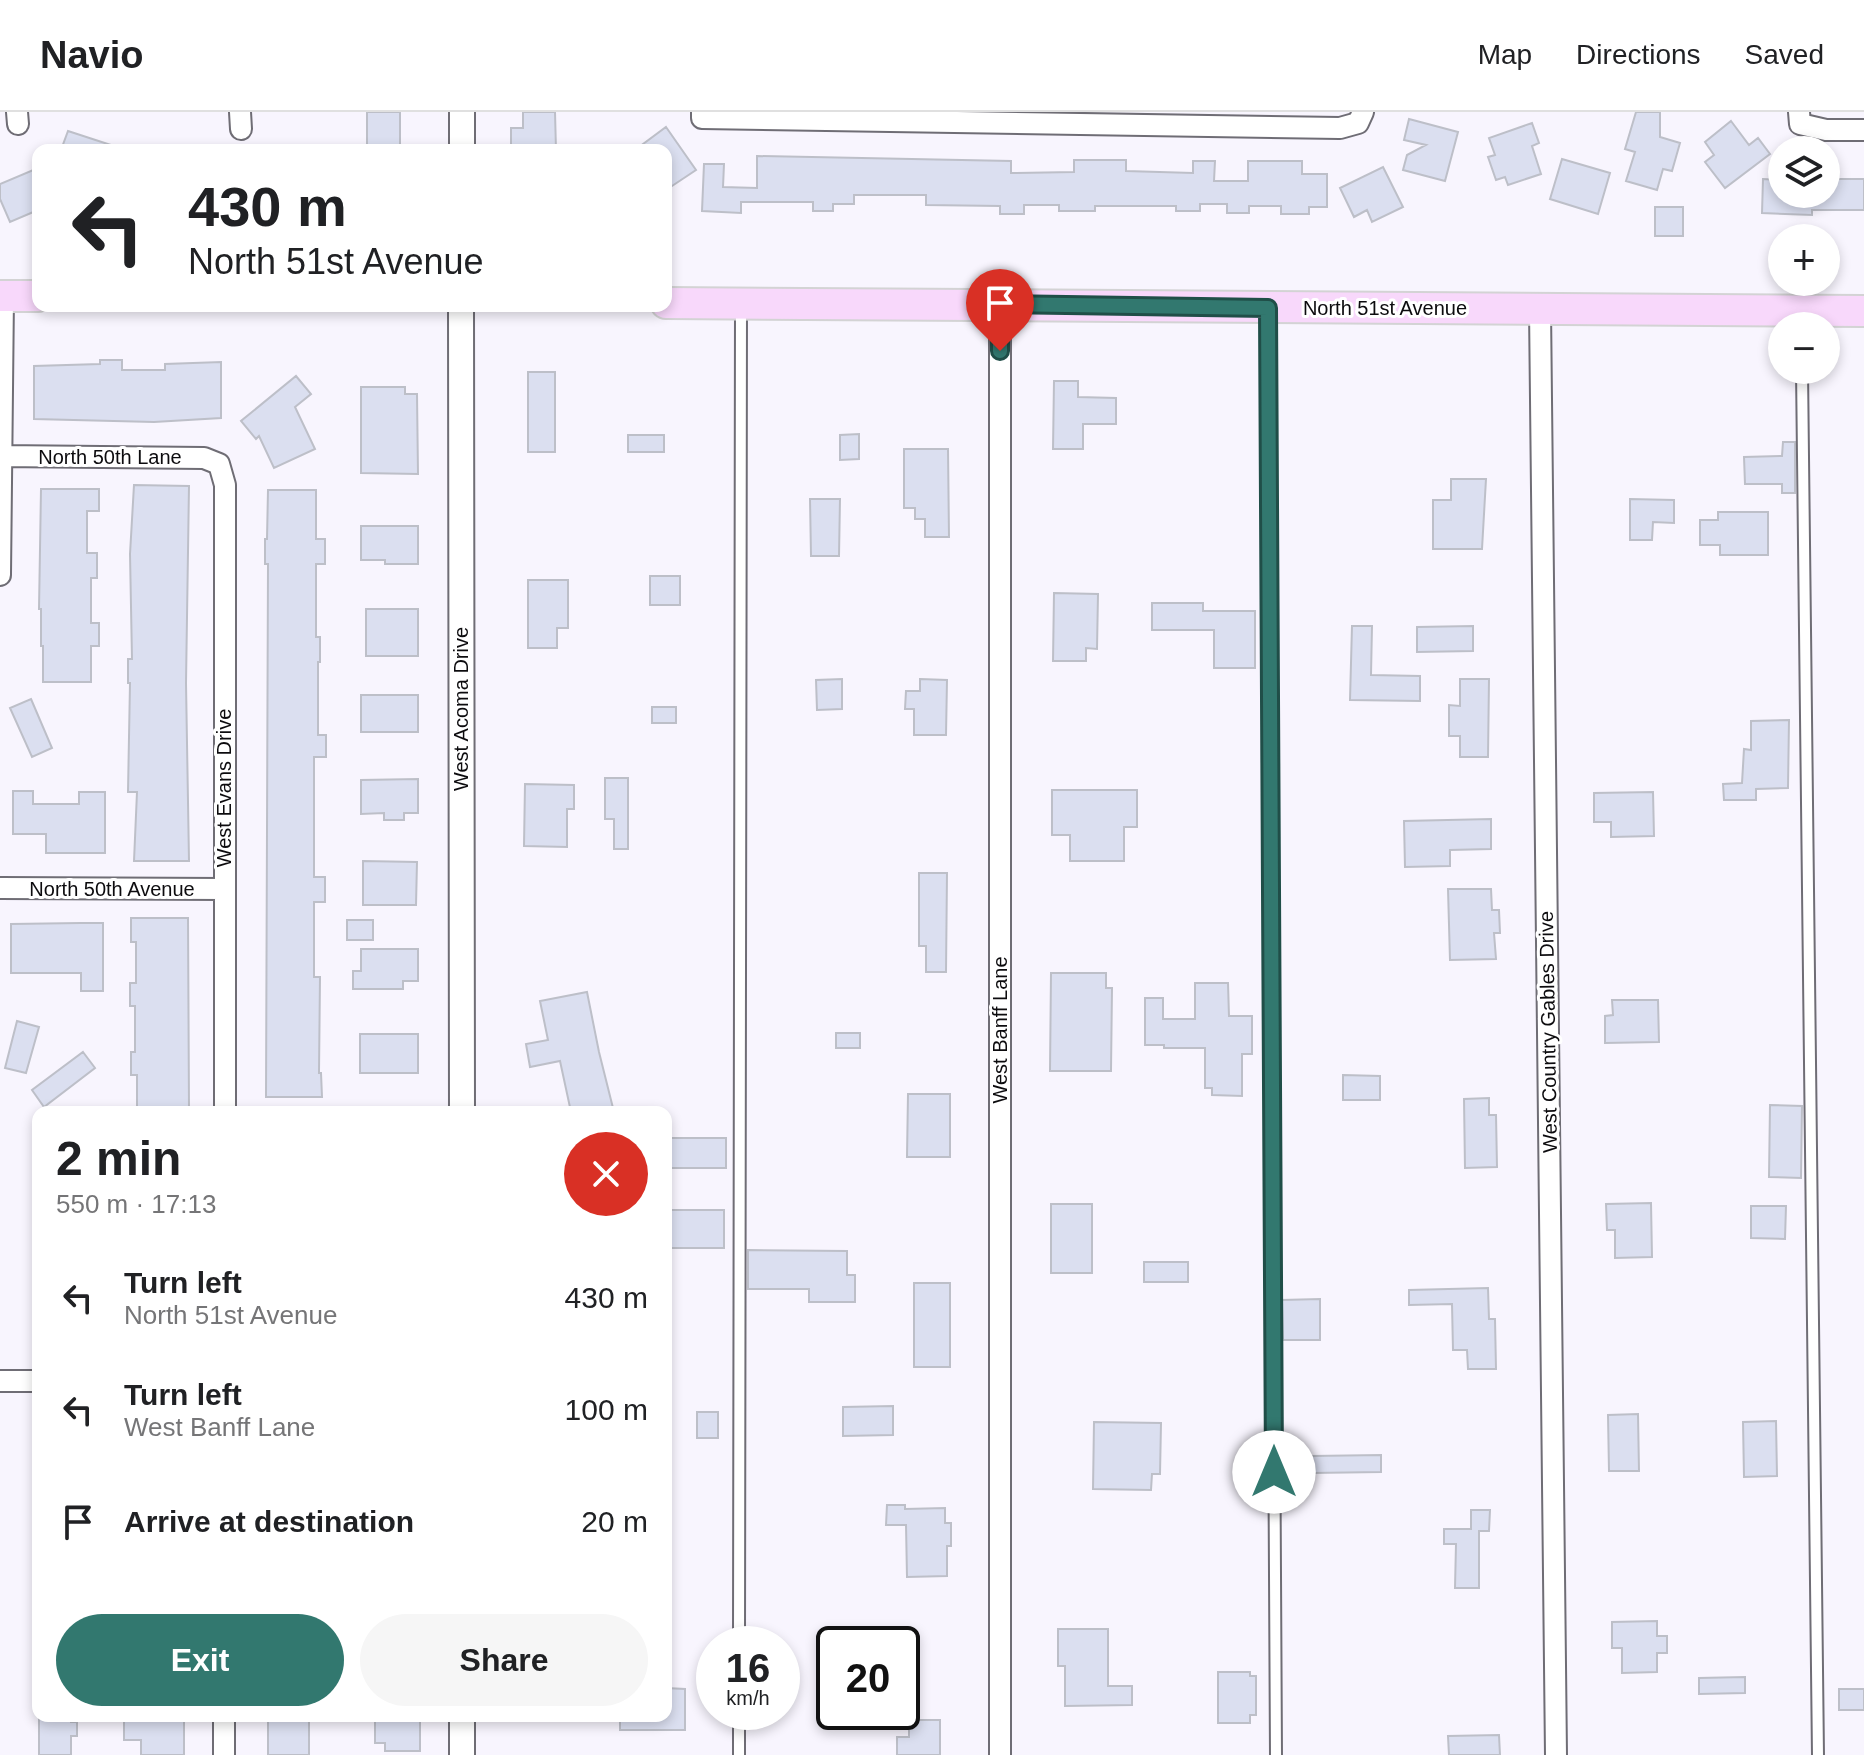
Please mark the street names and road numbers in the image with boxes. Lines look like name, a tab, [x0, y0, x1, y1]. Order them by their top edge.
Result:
street label: North 51st Avenue	[1303, 297, 1467, 319]
street label: North 50th Lane	[38, 446, 182, 468]
street label: West Acoma Drive	[450, 627, 472, 791]
street label: West Evans Drive	[213, 709, 235, 867]
street label: North 50th Avenue	[29, 878, 195, 900]
street label: West Country Gables Drive	[1535, 911, 1561, 1153]
street label: West Banff Lane	[989, 956, 1011, 1104]

